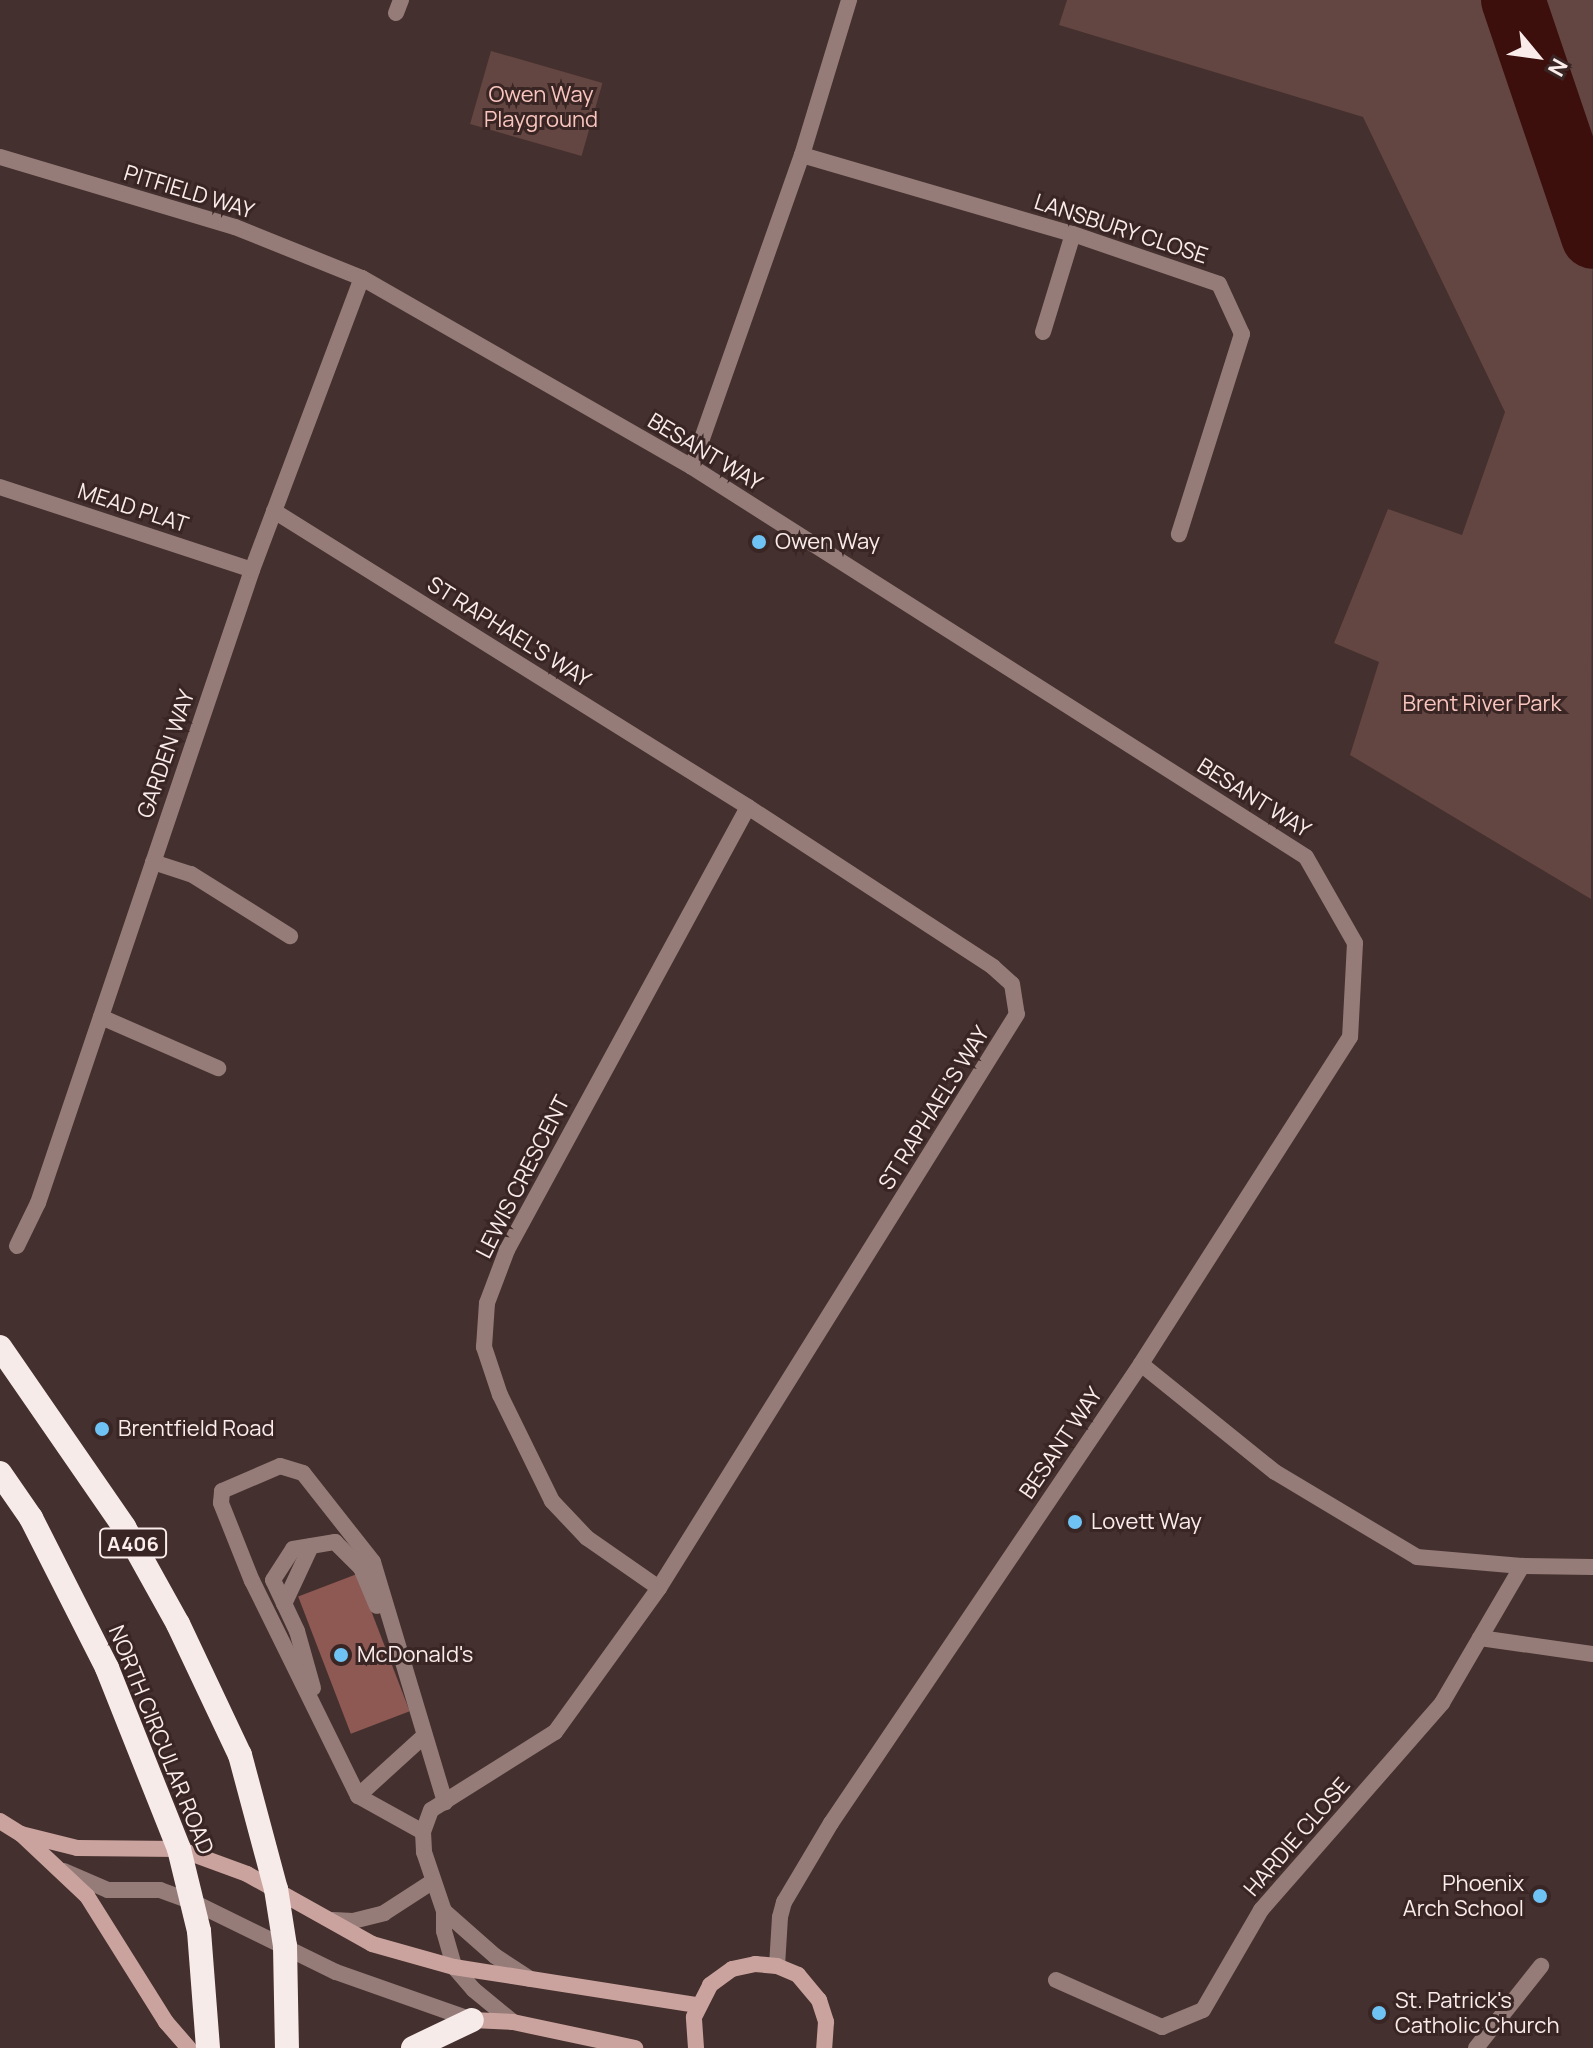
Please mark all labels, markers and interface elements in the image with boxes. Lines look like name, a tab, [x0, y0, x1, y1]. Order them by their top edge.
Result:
north arrow	[1497, 16, 1577, 96]
text: N	[1541, 53, 1575, 82]
park label: Owen Way Playground	[484, 81, 598, 132]
street label: PITFIELD WAY	[121, 160, 257, 224]
street label: LANSBURY CLOSE	[1031, 188, 1211, 270]
street label: BESANT WAY	[643, 407, 767, 497]
street label: MEAD PLAT	[75, 478, 191, 538]
place label: Owen Way	[775, 529, 880, 555]
marker: Owen Way	[750, 533, 768, 551]
street label: ST RAPHAEL'S WAY	[422, 571, 596, 693]
street label: GARDEN WAY	[132, 687, 200, 821]
park label: Brent River Park	[1403, 691, 1561, 717]
street label: BESANT WAY	[1192, 753, 1316, 843]
street label: ST RAPHAEL'S WAY	[873, 1021, 995, 1195]
street label: LEWIS CRESCENT	[471, 1091, 575, 1263]
street label: BESANT WAY	[1014, 1382, 1108, 1504]
place label: Brentfield Road	[118, 1416, 274, 1442]
marker: Brentfield Road	[93, 1420, 111, 1438]
place label: Lovett Way	[1091, 1509, 1202, 1535]
marker: Lovett Way	[1066, 1513, 1084, 1531]
road number: A406	[99, 1527, 167, 1559]
street label: NORTH CIRCULAR ROAD	[103, 1622, 219, 1858]
place label: McDonald's	[357, 1642, 473, 1668]
marker: McDonald's	[332, 1646, 350, 1664]
street label: HARDIE CLOSE	[1238, 1772, 1356, 1902]
place label: Phoenix Arch School	[1403, 1870, 1524, 1922]
marker: Phoenix Arch School	[1531, 1887, 1549, 1905]
place label: St. Patrick's Catholic Church	[1395, 1987, 1560, 2038]
marker: St. Patrick's Catholic Church	[1370, 2004, 1388, 2022]

